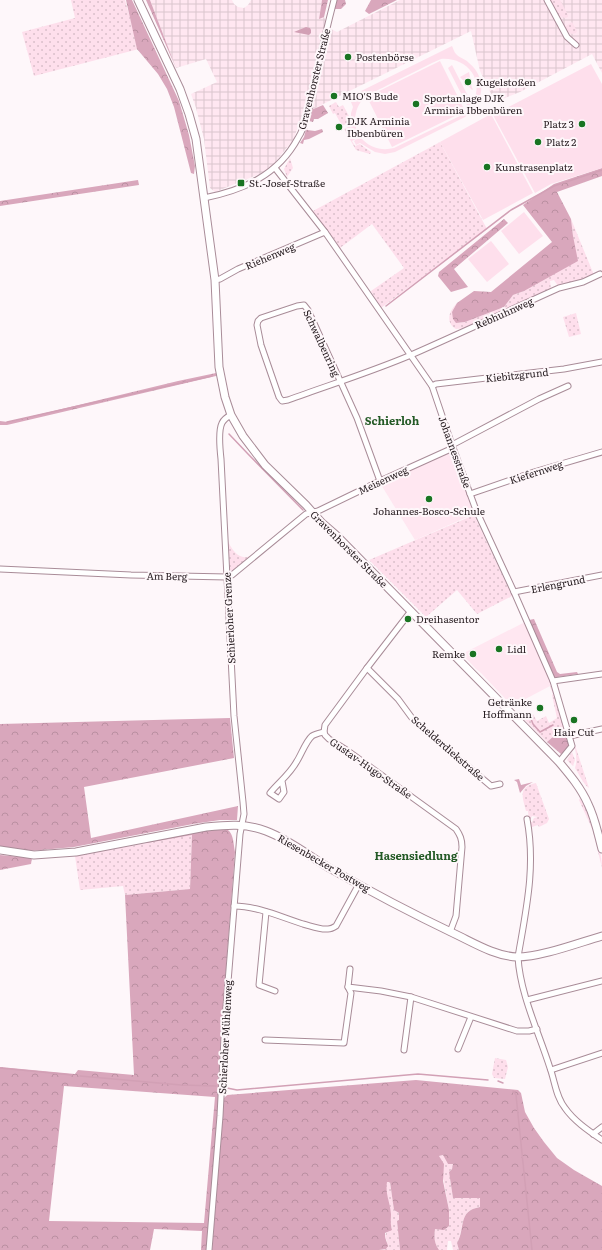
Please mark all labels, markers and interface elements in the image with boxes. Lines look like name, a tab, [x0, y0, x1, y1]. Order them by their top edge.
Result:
street label: Gravenhorster Straße	[294, 27, 333, 131]
place label: Postenbörse	[356, 49, 414, 64]
marker: Postenbörse	[343, 52, 353, 62]
place label: Kugelstoßen	[476, 74, 536, 89]
marker: Kugelstoßen	[463, 77, 473, 87]
place label: MIO'S Bude	[342, 88, 398, 103]
place label: Sportanlage DJK Arminia Ibbenbüren	[424, 90, 523, 117]
marker: MIO'S Bude	[329, 91, 339, 101]
marker: Sportanlage DJK Arminia Ibbenbüren	[411, 99, 421, 109]
place label: DJK Arminia Ibbenbüren	[347, 113, 410, 140]
place label: Platz 3	[543, 116, 574, 131]
marker: Platz 3	[577, 119, 587, 129]
marker: DJK Arminia Ibbenbüren	[334, 122, 344, 132]
place label: Platz 2	[546, 134, 576, 149]
marker: Platz 2	[533, 137, 543, 147]
place label: Kunstrasenplatz	[495, 159, 573, 174]
marker: Kunstrasenplatz	[482, 162, 492, 172]
place label: St.-Josef-Straße	[249, 175, 325, 190]
marker: St.-Josef-Straße	[236, 178, 246, 188]
street label: Riehenweg	[243, 238, 297, 273]
street label: Rebhuhnweg	[472, 293, 536, 332]
street label: Schwalbenring	[300, 307, 345, 379]
street label: Kiebitzgrund	[485, 364, 549, 385]
district label: Schierloh	[365, 412, 420, 428]
street label: Johannesstraße	[435, 414, 475, 490]
street label: Kiefernweg	[507, 456, 565, 487]
street label: Meisenweg	[355, 461, 411, 498]
marker: Johannes-Bosco-Schule	[424, 494, 434, 504]
place label: Johannes-Bosco-Schule	[373, 503, 485, 518]
street label: Gravenhorster Straße	[307, 507, 391, 591]
street label: Am Berg	[146, 568, 188, 583]
street label: Erlengrund	[529, 571, 586, 596]
street label: Schierloher Grenze	[219, 572, 238, 664]
place label: Dreihasentor	[416, 611, 479, 626]
marker: Dreihasentor	[403, 614, 413, 624]
place label: Lidl	[507, 641, 527, 656]
marker: Lidl	[494, 644, 504, 654]
place label: Remke	[432, 646, 465, 661]
marker: Remke	[468, 649, 478, 659]
place label: Getränke Hoffmann	[483, 694, 532, 721]
marker: Getränke Hoffmann	[535, 703, 545, 713]
street label: Schelderdiekstraße	[409, 712, 488, 784]
marker: Hair Cut	[569, 715, 579, 725]
place label: Hair Cut	[554, 724, 594, 739]
street label: Gustav-Hugo-Straße	[327, 734, 415, 802]
street label: Riesenbecker Postweg	[275, 830, 374, 895]
district label: Hasensiedlung	[374, 847, 458, 863]
street label: Schierloher Mühlenweg	[214, 979, 235, 1094]

